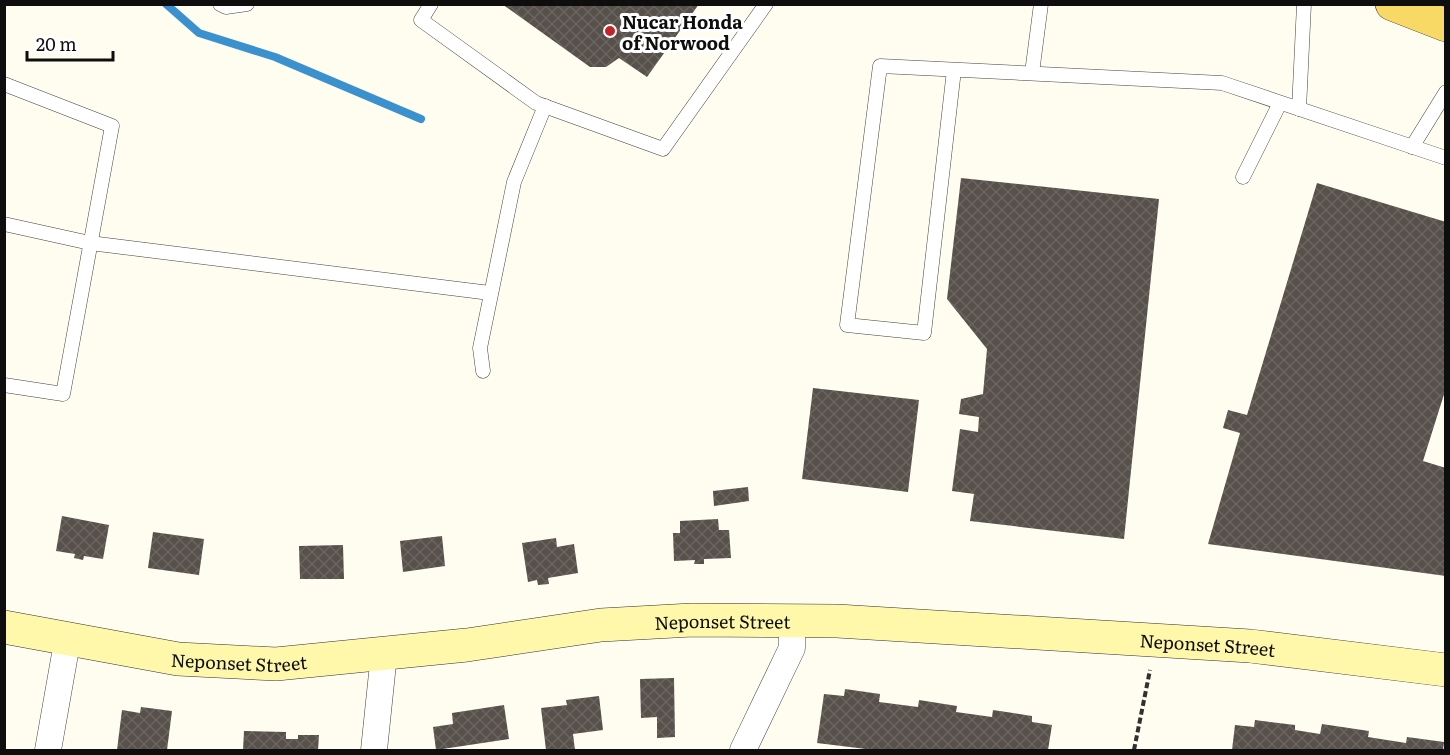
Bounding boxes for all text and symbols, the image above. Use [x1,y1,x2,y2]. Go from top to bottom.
place label: Nucar Honda of Norwood [622,8,743,56]
scale bar [27,24,112,62]
marker: Nucar Honda of Norwood [603,24,617,38]
text: 20 m [36,30,77,57]
street label: Neponset Street [654,606,791,636]
street label: Neponset Street [1139,626,1278,663]
street label: Neponset Street [170,645,309,678]

